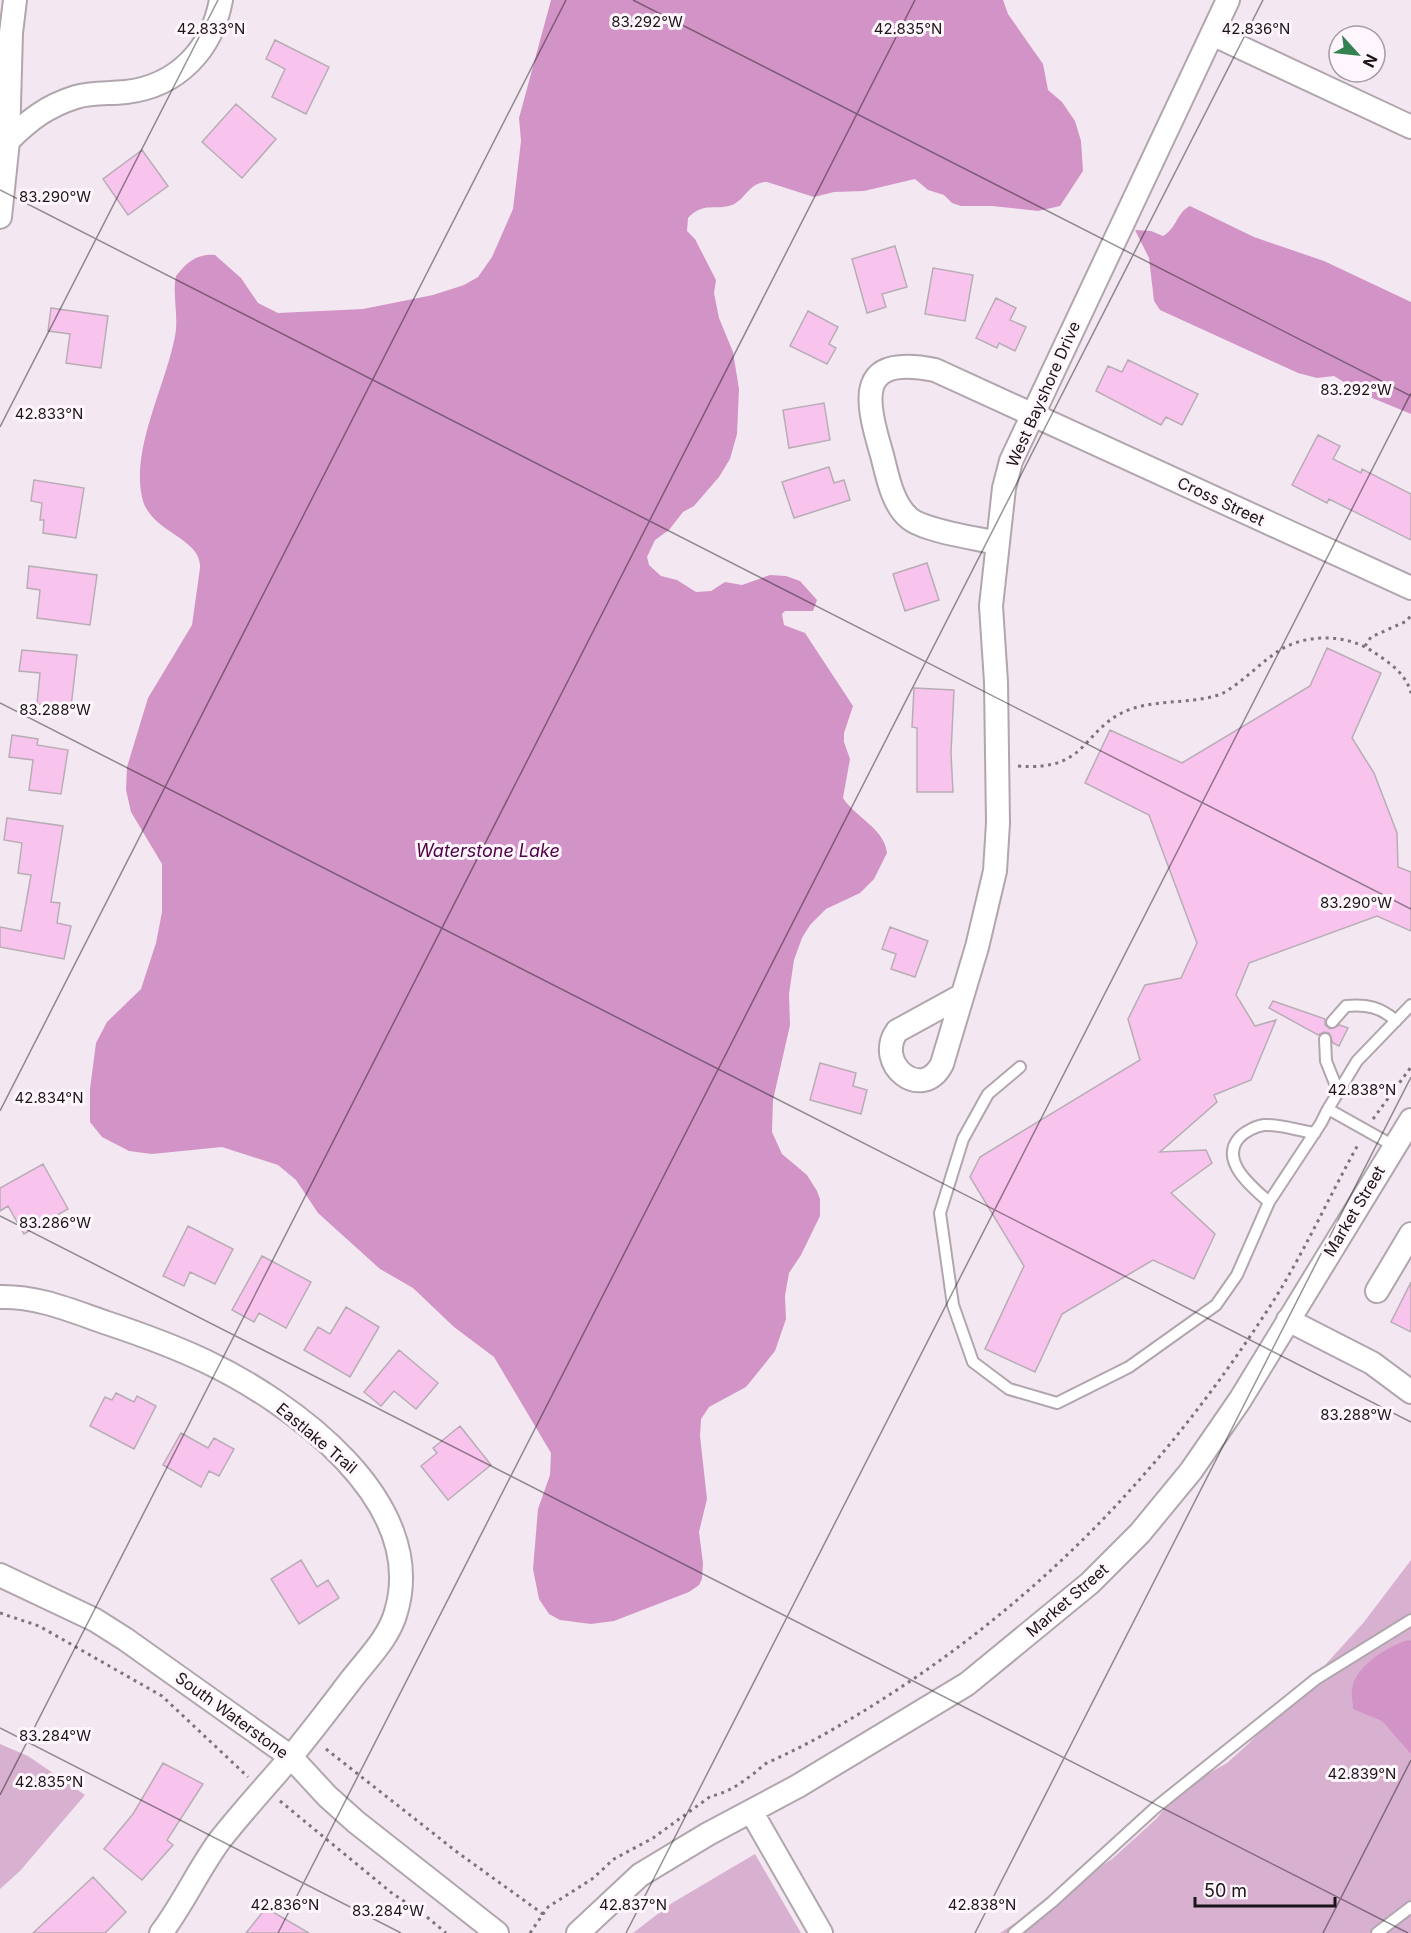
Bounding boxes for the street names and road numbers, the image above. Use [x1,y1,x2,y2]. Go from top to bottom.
street label: West Bayshore Drive [1002,318,1084,470]
street label: Cross Street [1174,472,1268,530]
street label: Market Street [1319,1162,1389,1260]
street label: Eastlake Trail [272,1398,362,1478]
street label: Market Street [1022,1559,1112,1641]
street label: South Waterstone [172,1667,292,1763]

